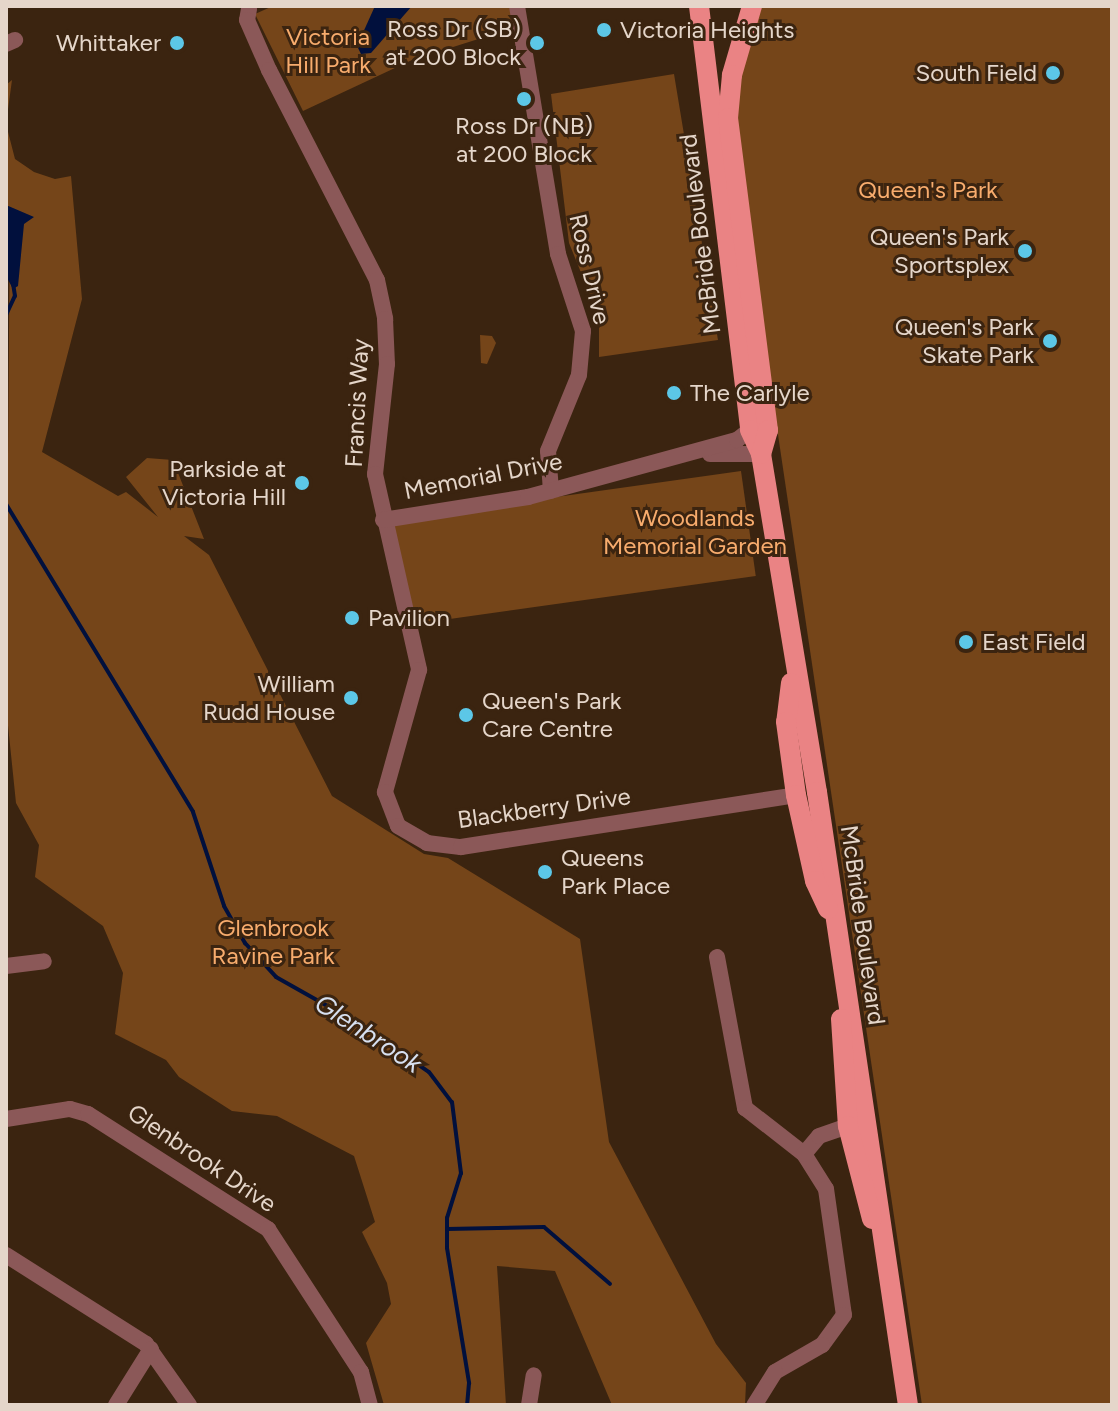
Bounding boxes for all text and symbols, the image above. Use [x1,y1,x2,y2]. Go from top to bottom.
place label: Ross Dr (SB) at 200 Block [385,15,521,71]
place label: Victoria Heights [620,16,794,44]
marker: Victoria Heights [595,21,613,39]
park label: Victoria Hill Park [285,23,371,79]
place label: Whittaker [56,29,161,57]
marker: Whittaker [168,34,186,52]
marker: Ross Dr (SB) at 200 Block [528,34,546,52]
place label: South Field [916,59,1037,87]
marker: South Field [1044,64,1062,82]
marker: Ross Dr (NB) at 200 Block [515,90,533,108]
place label: Ross Dr (NB) at 200 Block [455,112,593,168]
street label: McBride Boulevard [673,132,727,336]
park label: Queen's Park [858,176,998,204]
street label: Ross Drive [563,211,617,327]
place label: Queen's Park Sportsplex [870,223,1009,279]
marker: Queen's Park Sportsplex [1016,242,1034,260]
place label: Queen's Park Skate Park [895,313,1034,369]
marker: Queen's Park Skate Park [1041,332,1059,350]
street label: Francis Way [339,338,375,468]
place label: The Carlyle [690,379,810,407]
marker: The Carlyle [665,384,683,402]
street label: Memorial Drive [402,447,564,505]
place label: Parkside at Victoria Hill [162,455,286,511]
marker: Parkside at Victoria Hill [293,474,311,492]
park label: Woodlands Memorial Garden [603,504,787,560]
place label: Pavilion [368,604,450,632]
marker: Pavilion [343,609,361,627]
place label: East Field [982,628,1086,656]
marker: East Field [957,633,975,651]
place label: William Rudd House [203,670,335,726]
place label: Queen's Park Care Centre [482,687,621,743]
marker: William Rudd House [342,689,360,707]
marker: Queen's Park Care Centre [457,706,475,724]
street label: Blackberry Drive [456,782,632,834]
street label: McBride Boulevard [835,823,891,1027]
place label: Queens Park Place [561,844,670,900]
marker: Queens Park Place [536,863,554,881]
park label: Glenbrook Ravine Park [211,914,335,970]
water label: Glenbrook [309,988,427,1080]
street label: Glenbrook Drive [122,1098,282,1218]

